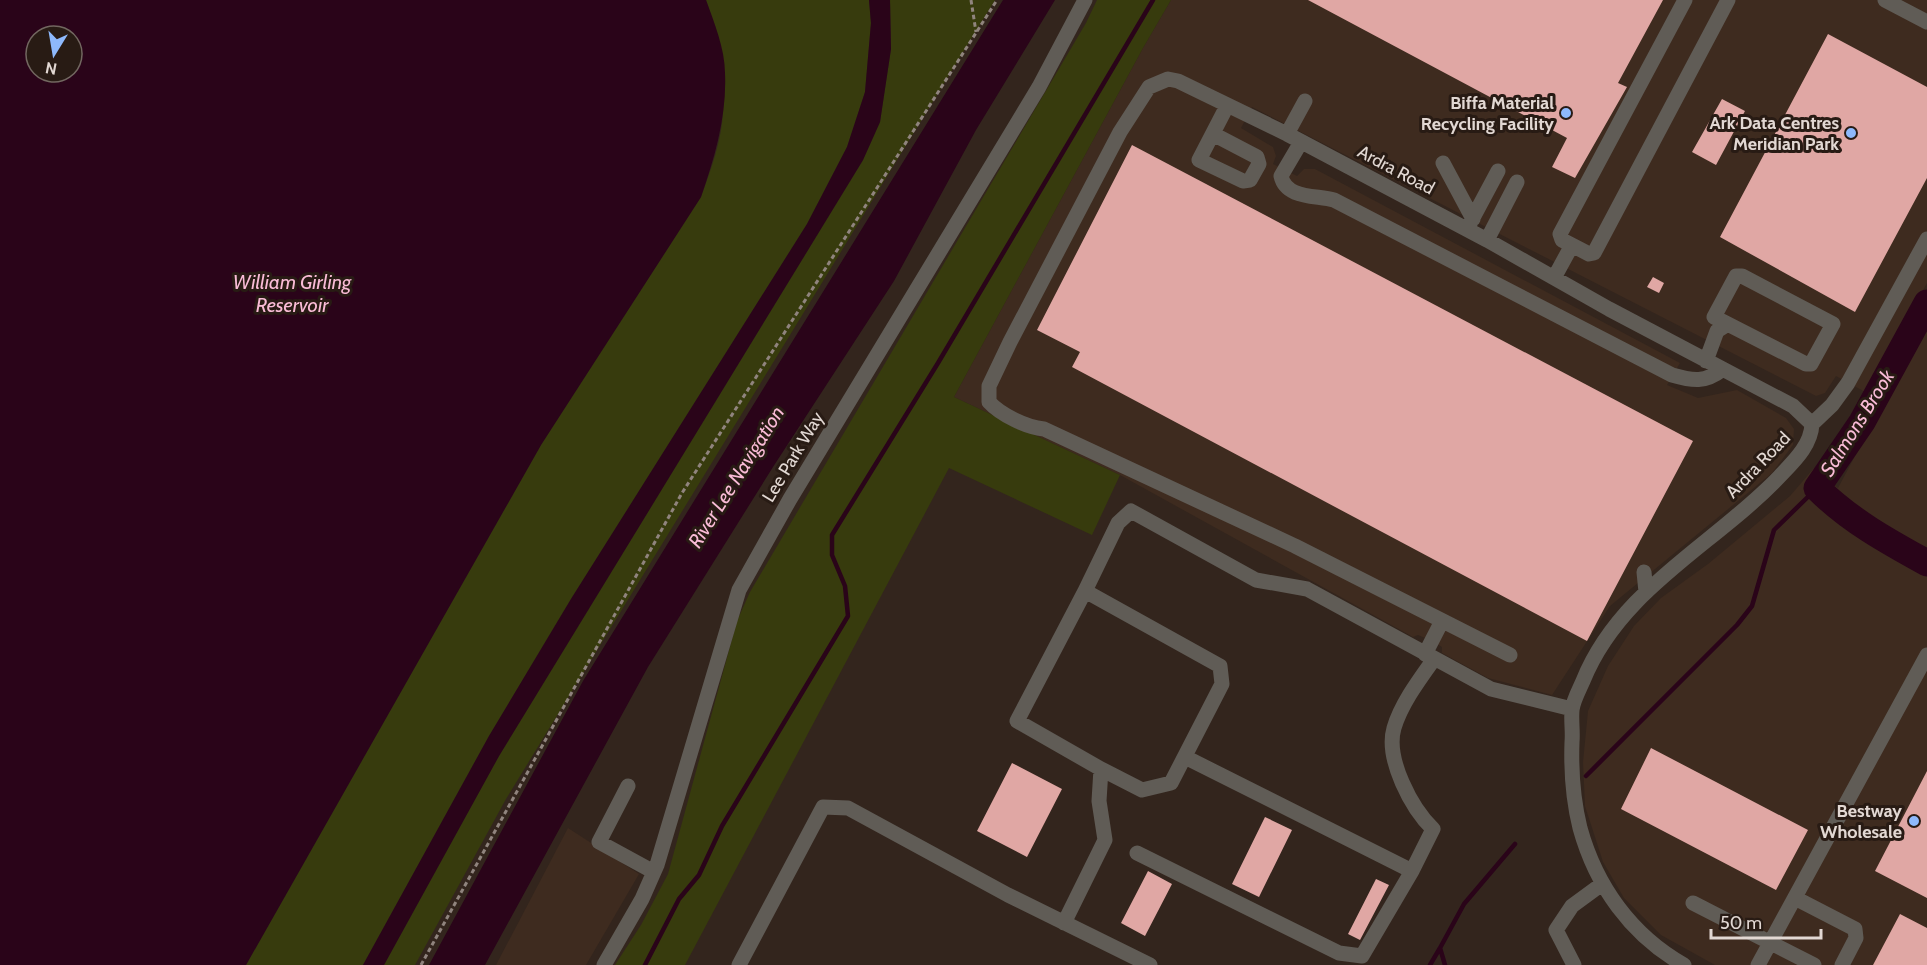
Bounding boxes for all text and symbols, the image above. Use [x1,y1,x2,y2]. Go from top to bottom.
north arrow [24,24,84,84]
text: N [44,58,59,79]
place label: Biffa Material Recycling Facility [1421,92,1554,135]
marker: Biffa Material Recycling Facility [1559,106,1573,120]
place label: Ark Data Centres Meridian Park [1709,112,1839,155]
marker: Ark Data Centres Meridian Park [1844,126,1858,140]
street label: Ardra Road [1354,141,1438,199]
water label: William Girling Reservoir [233,270,352,317]
water label: Salmons Brook [1815,364,1900,481]
water label: River Lee Navigation [683,402,789,552]
street label: Lee Park Way [757,408,829,506]
street label: Ardra Road [1721,427,1795,503]
place label: Bestway Wholesale [1820,800,1902,843]
marker: Bestway Wholesale [1907,814,1921,828]
scale bar [1711,902,1820,940]
text: 50 m [1720,912,1762,934]

